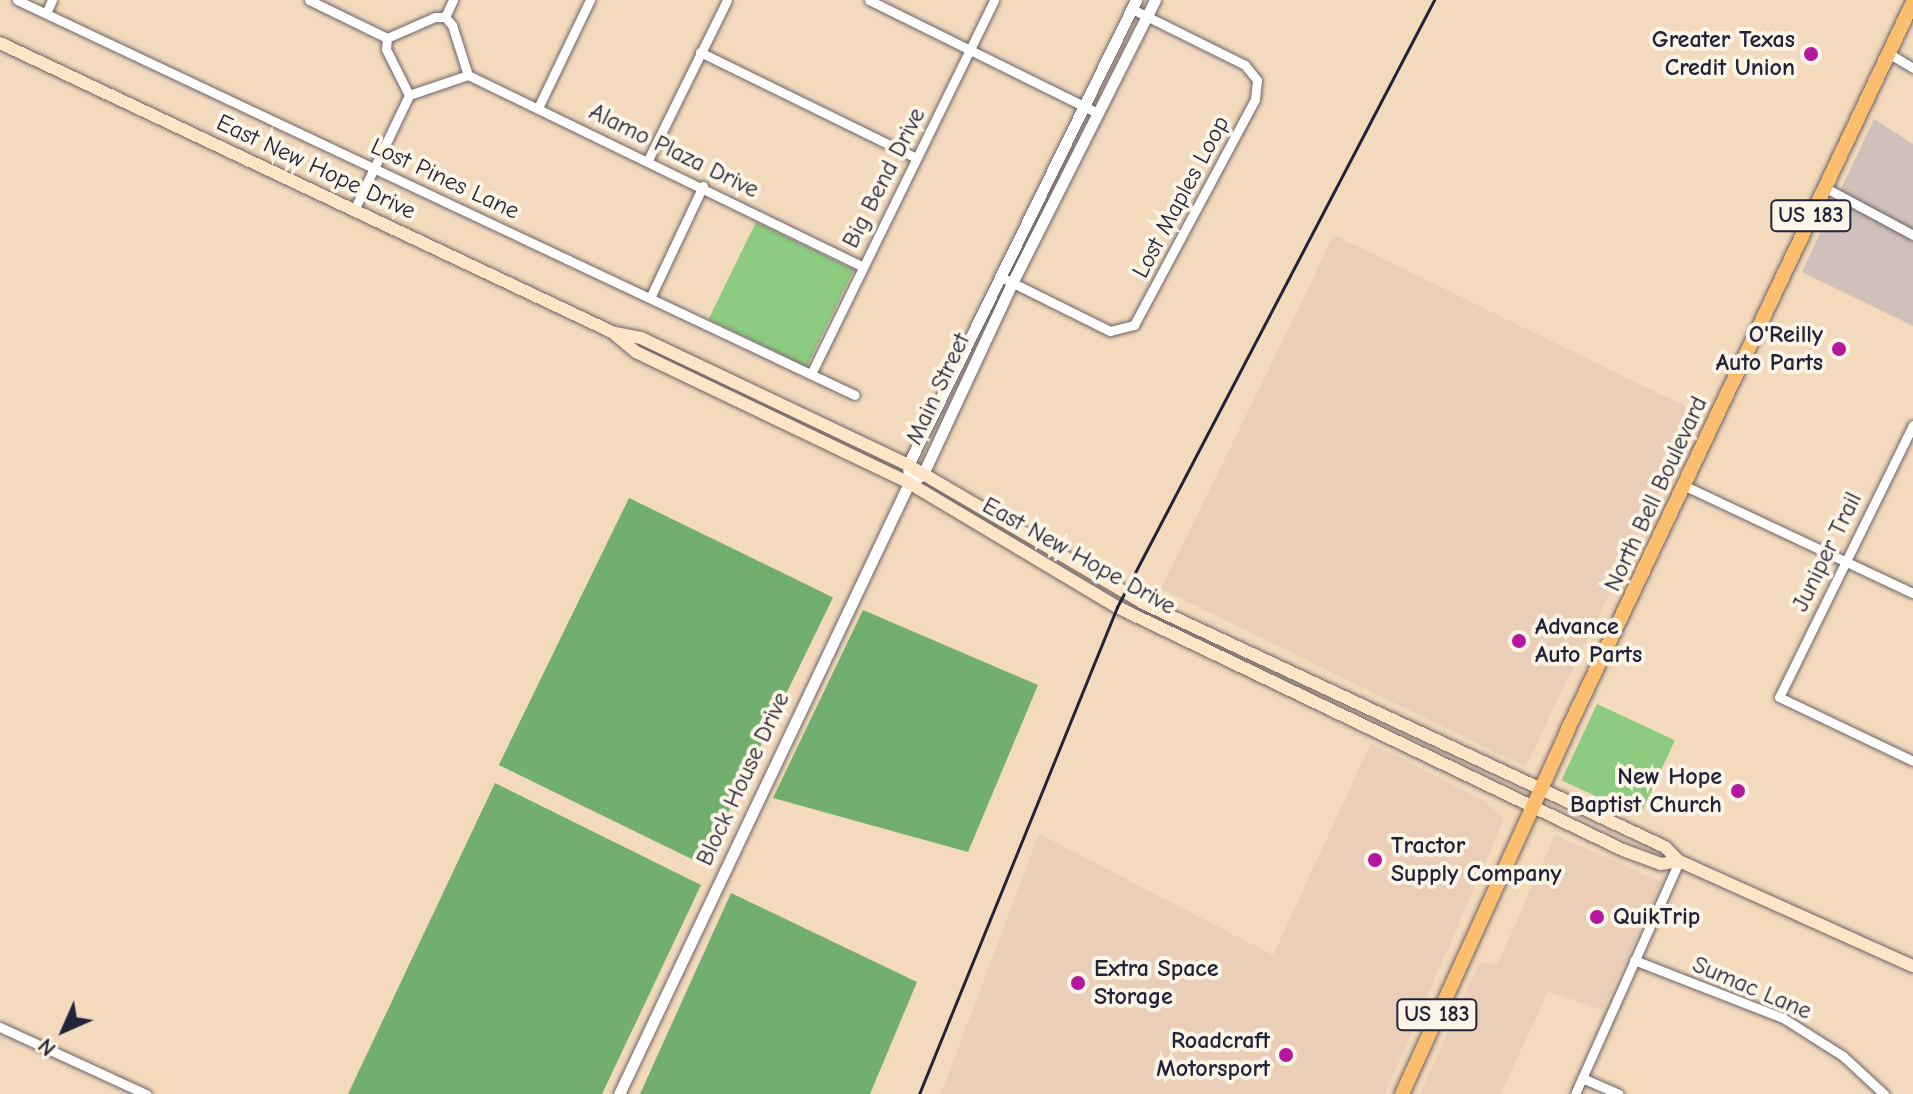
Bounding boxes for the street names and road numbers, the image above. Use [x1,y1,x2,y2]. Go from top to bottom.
street label: Alamo Plaza Drive [584,97,764,205]
street label: Big Bend Drive [836,103,932,253]
street label: East New Hope Drive [212,108,420,226]
street label: Lost Maples Loop [1126,111,1236,283]
street label: Lost Pines Lane [366,132,524,226]
road number: US 183 [1769,198,1853,234]
street label: Main Street [900,329,976,449]
street label: North Bell Boulevard [1598,392,1714,596]
street label: Juniper Trail [1786,488,1868,616]
street label: East New Hope Drive [977,491,1181,621]
street label: Block House Drive [690,688,796,870]
street label: Sumac Lane [1688,950,1816,1026]
road number: US 183 [1395,997,1479,1033]

